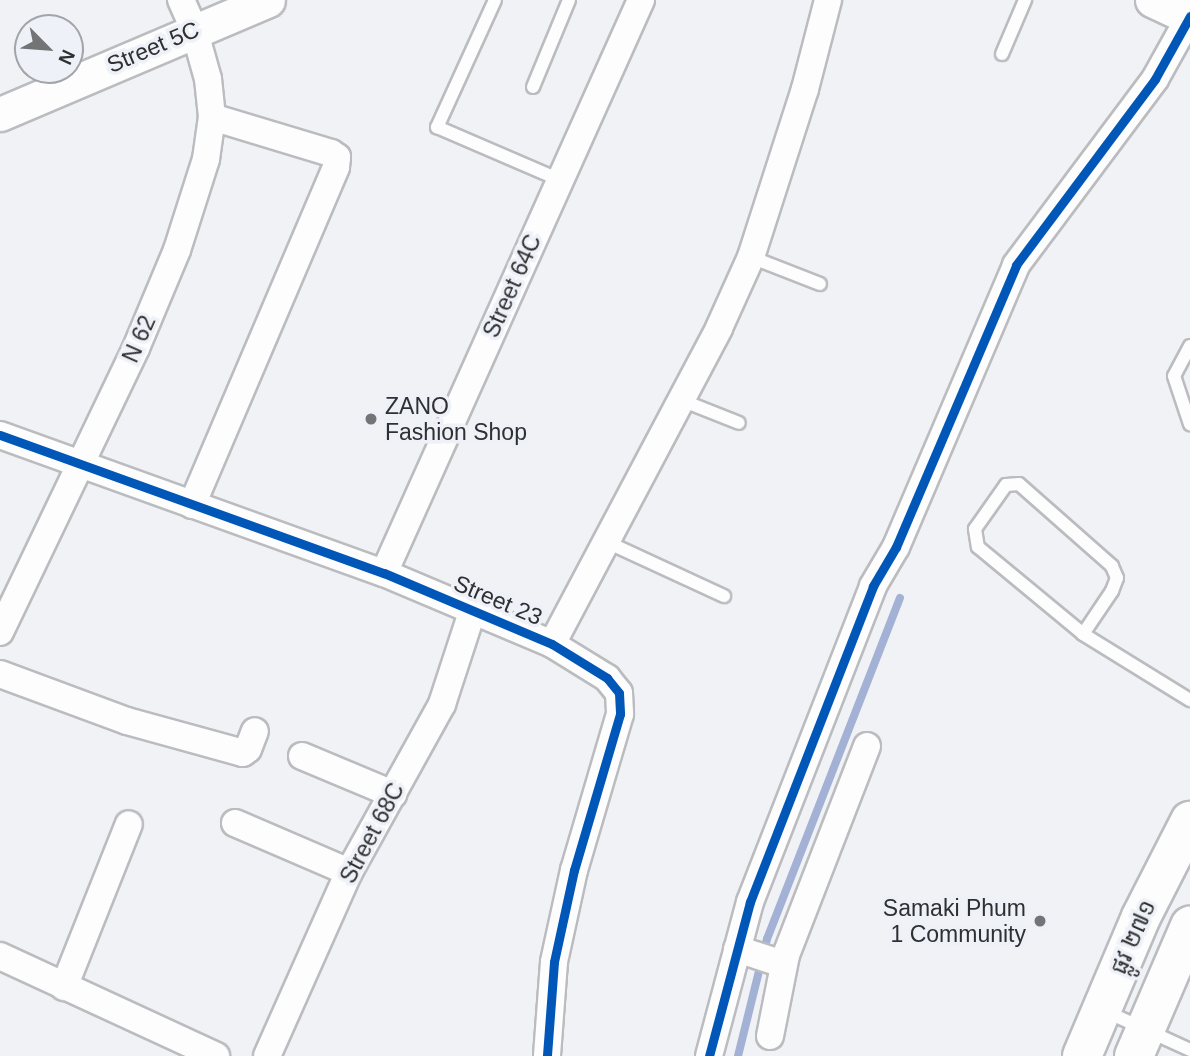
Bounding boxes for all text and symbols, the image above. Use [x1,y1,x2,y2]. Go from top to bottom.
north arrow [14,14,84,84]
street label: Street 5C [103,15,203,79]
text: N [54,47,79,68]
street label: Street 64C [477,230,547,342]
street label: N 62 [117,311,161,367]
place label: ZANO Fashion Shop [385,392,527,446]
marker: ZANO Fashion Shop [363,411,379,427]
street label: Street 23 [450,569,546,631]
street label: Street 68C [334,778,410,888]
place label: Samaki Phum 1 Community [883,894,1026,948]
street label: ផ្លូវ ២៧១ [1104,896,1162,978]
marker: Samaki Phum 1 Community [1032,913,1048,929]

